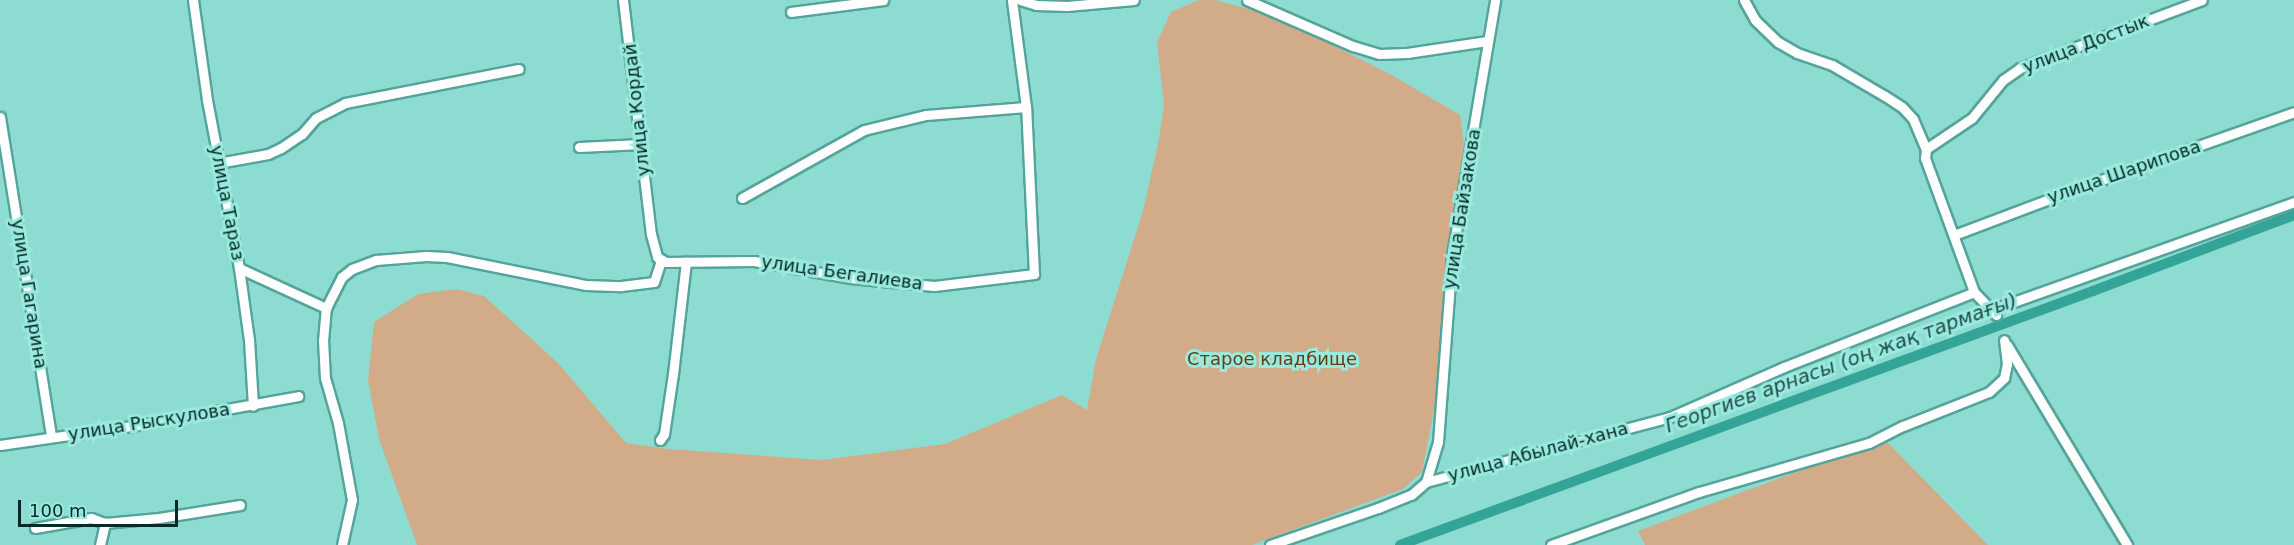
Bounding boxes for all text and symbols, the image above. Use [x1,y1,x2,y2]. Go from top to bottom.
street label: улица Достык [2020,10,2152,78]
street label: улица Кордай [619,43,655,177]
street label: улица Байзакова [1439,127,1485,291]
street label: улица Шарипова [2045,136,2203,208]
street label: улица Тараз [205,144,249,262]
street label: улица Гагарина [7,218,51,370]
street label: улица Бегалиева [760,251,924,295]
water label: Георгиев арнасы (оң жақ тармағы) [1662,288,2020,438]
park label: Старое кладбище [1187,348,1357,370]
street label: улица Рыскулова [67,399,231,445]
street label: улица Абылай-хана [1446,418,1630,486]
scale bar [21,488,182,526]
text: 100 m [29,500,87,521]

